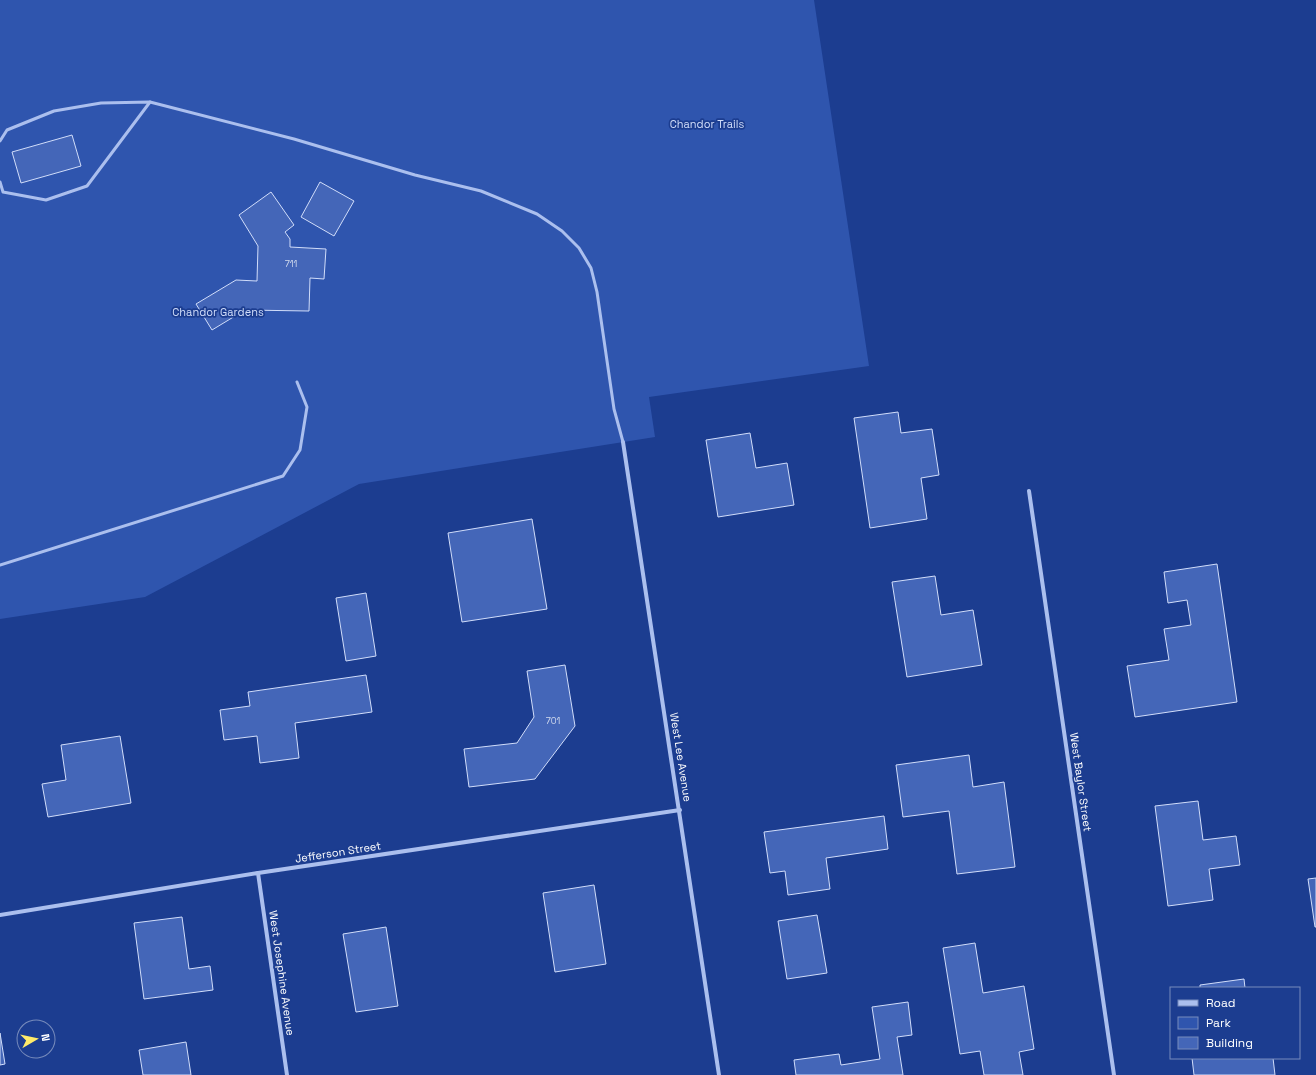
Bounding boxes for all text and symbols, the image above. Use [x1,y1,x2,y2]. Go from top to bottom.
park label: Chandor Trails [670,117,744,131]
house number: 711 [285,258,297,270]
park label: Chandor Gardens [172,305,264,319]
street label: West Lee Avenue [667,711,695,803]
house number: 701 [546,715,561,727]
street label: West Baylor Street [1067,732,1095,832]
street label: Jefferson Street [294,838,382,866]
street label: West Josephine Avenue [266,910,298,1036]
legend [1170,987,1300,1059]
text: Road [1206,995,1235,1011]
text: Park [1206,1015,1231,1031]
north arrow [16,1019,56,1059]
text: N [38,1033,53,1042]
text: Building [1206,1035,1253,1051]

